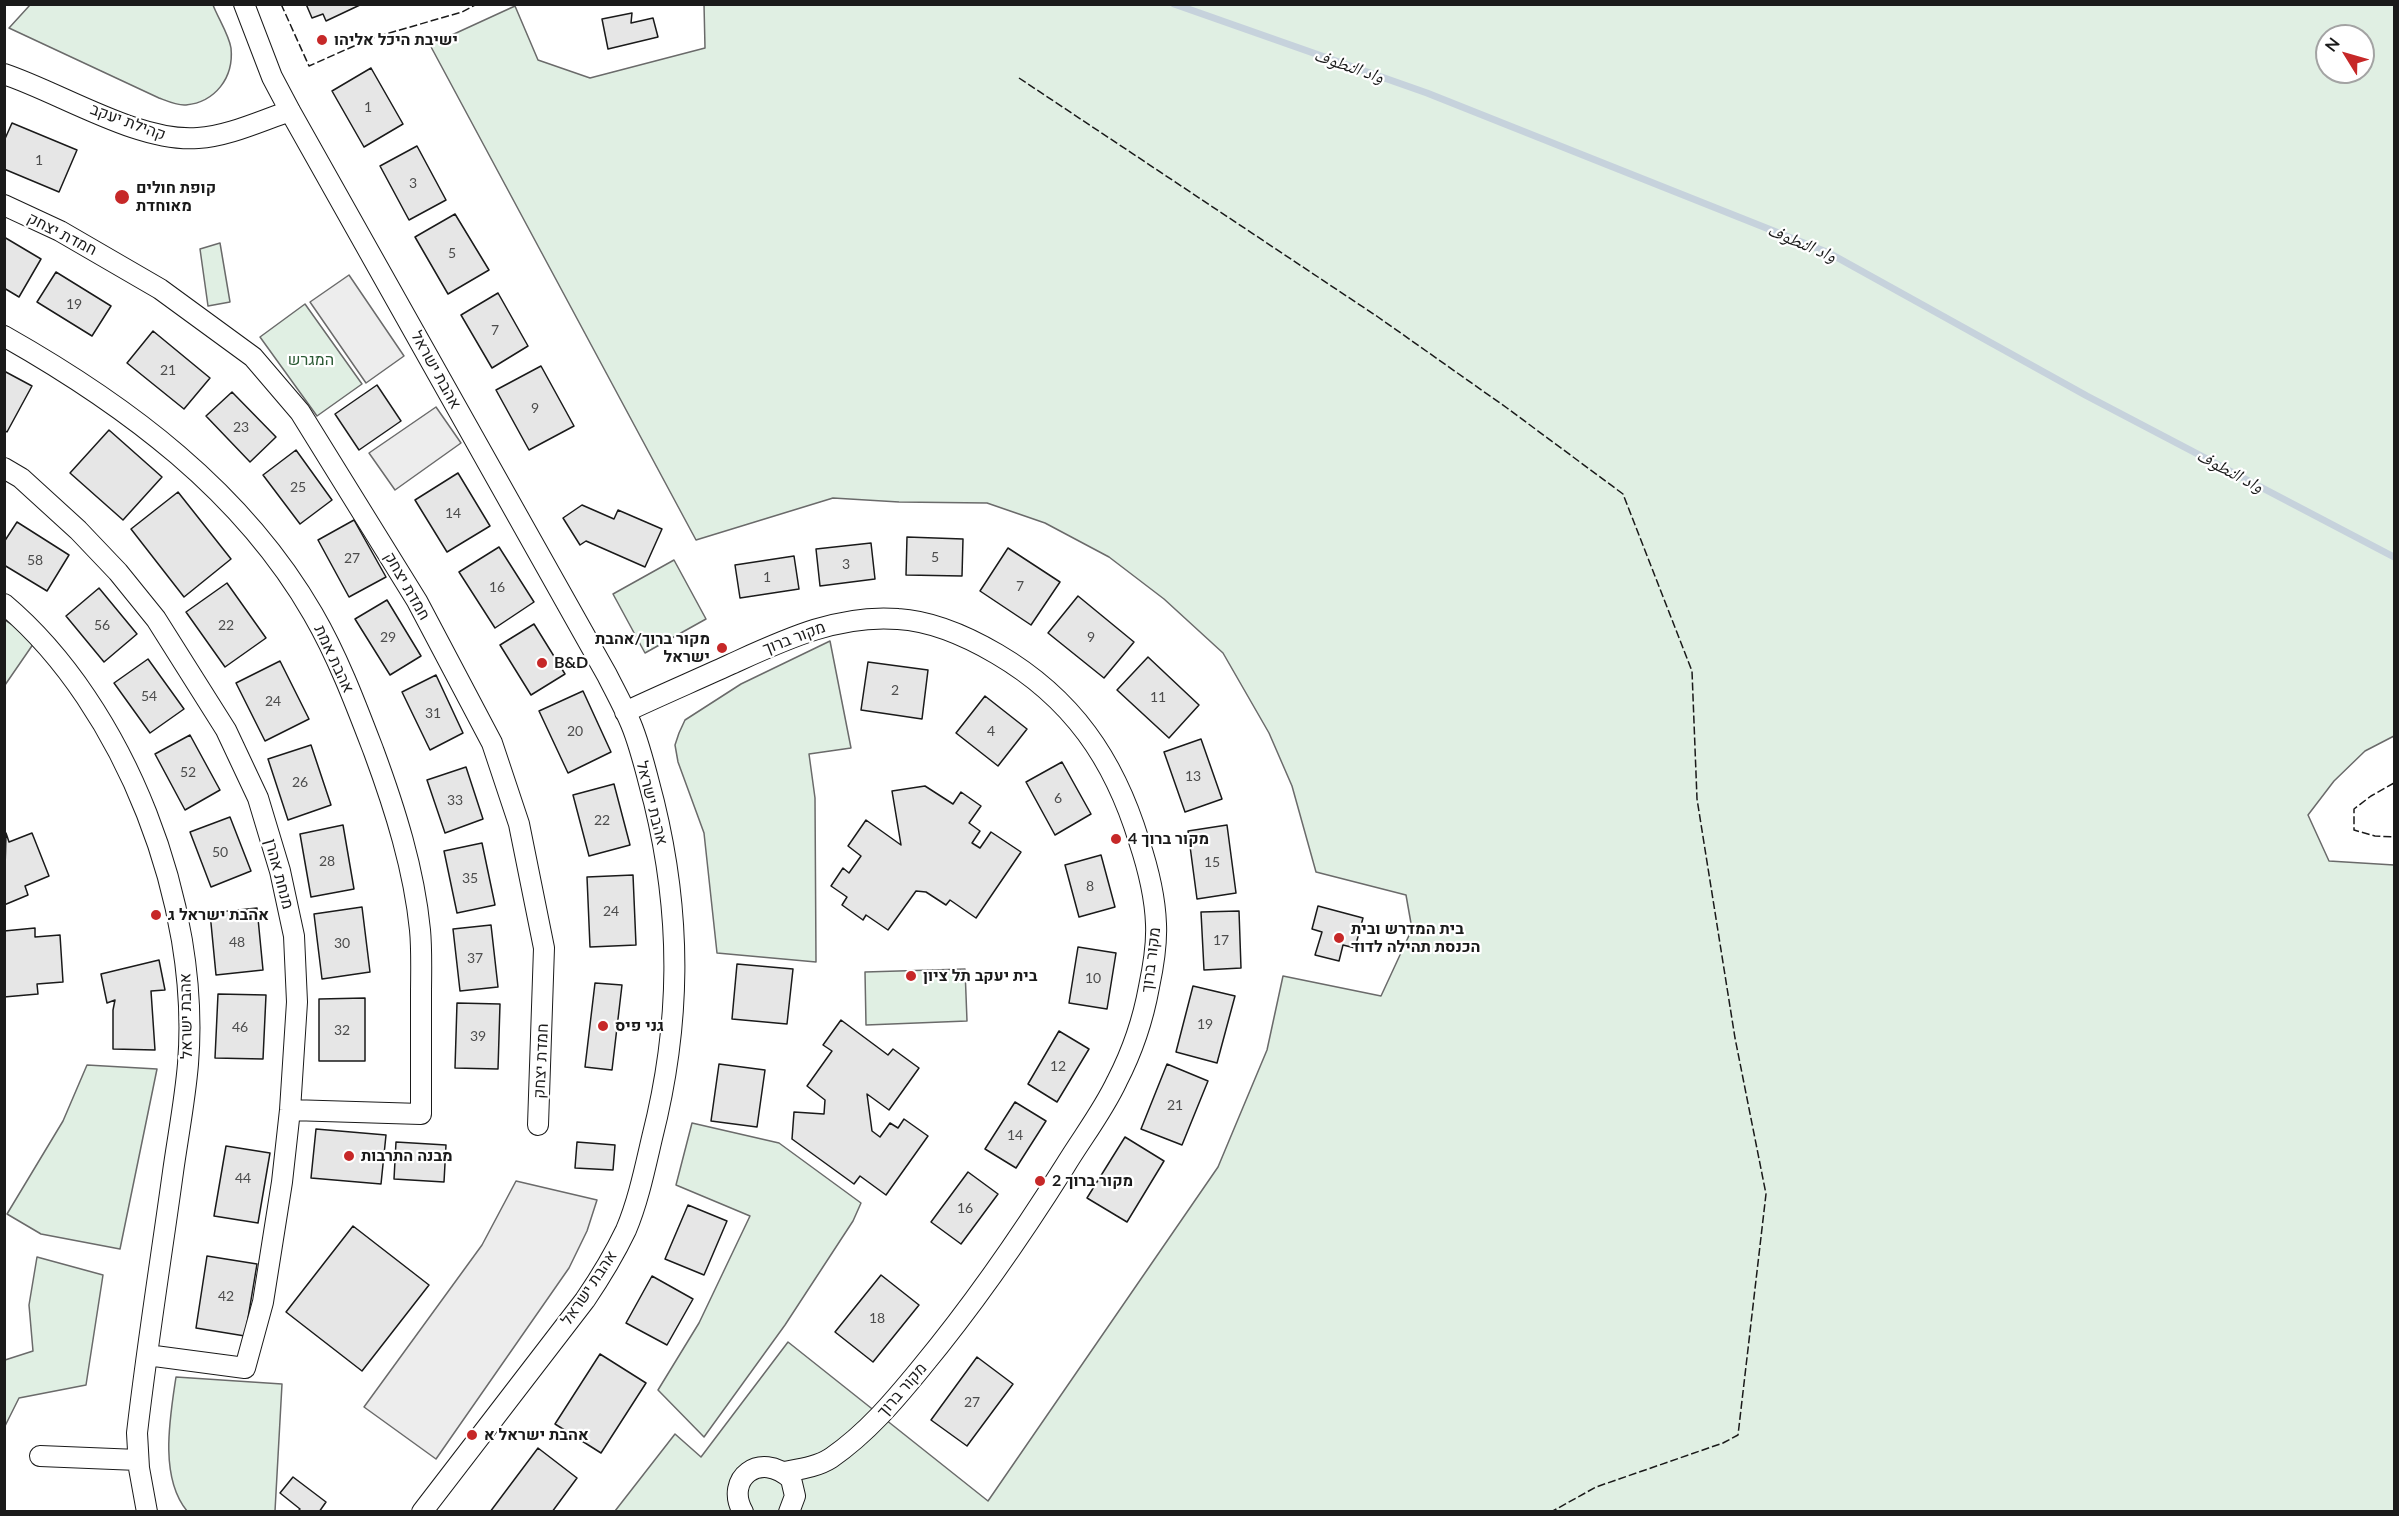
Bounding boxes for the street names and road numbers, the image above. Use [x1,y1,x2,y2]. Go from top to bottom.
street label: קהילת יעקב [88,99,168,145]
street label: חמדת יצחק [24,208,100,260]
street label: אהבת ישראל [407,328,465,412]
street label: חמדת יצחק [380,549,434,623]
street label: מקור ברוך [760,617,828,659]
street label: אהבת אמת [310,622,358,696]
street label: אהבת ישראל [632,759,672,847]
street label: מנחת אהרן [260,837,298,911]
street label: מקור ברוך [1137,926,1165,994]
street label: אהבת ישראל [176,973,196,1059]
street label: חמדת יצחק [529,1023,553,1099]
street label: אהבת ישראל [557,1247,621,1329]
street label: מקור ברוך [873,1359,931,1421]

